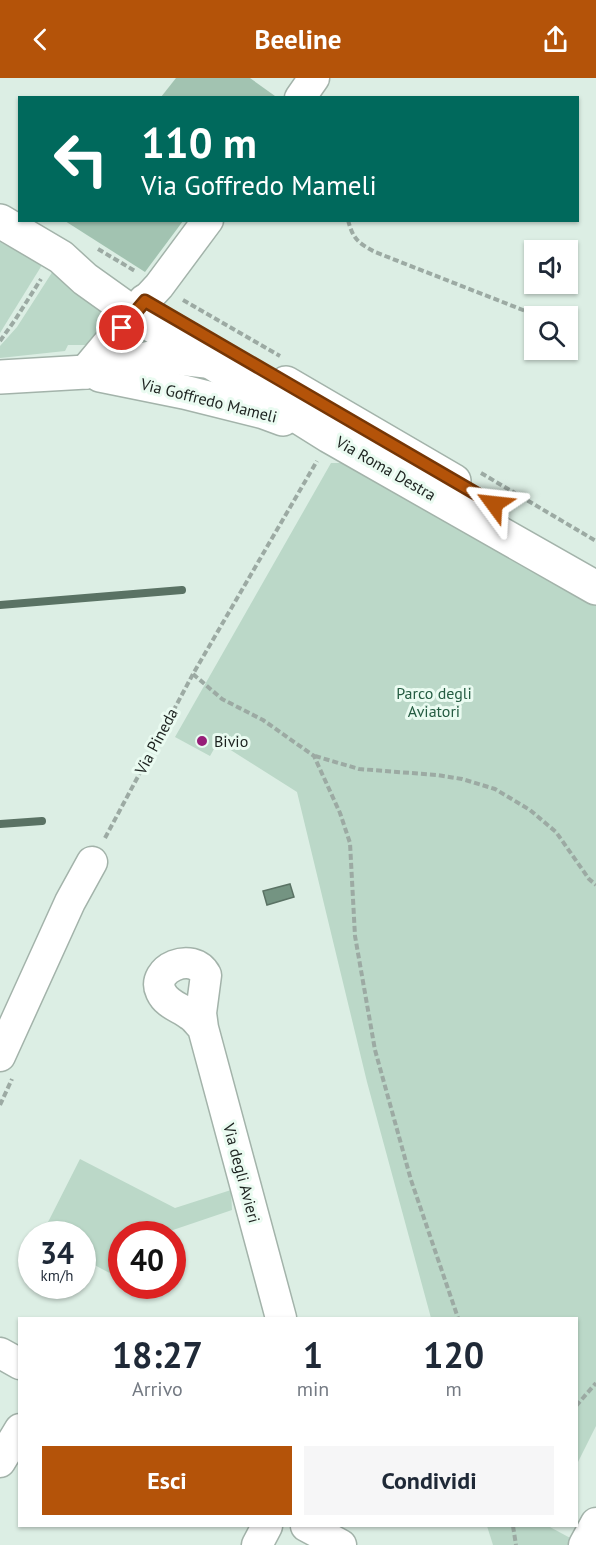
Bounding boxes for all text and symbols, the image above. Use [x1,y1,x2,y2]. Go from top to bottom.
text: Beeline [255,22,341,56]
icon: back [24,23,57,56]
icon: share [539,23,572,56]
text: 110 m [141,115,257,170]
icon: left [42,120,120,198]
text: Via Goffredo Mameli [141,168,377,202]
map controls [524,240,578,360]
button: sound [524,240,578,294]
pin [96,302,147,353]
button: search [524,306,578,360]
icon: arrive [105,311,138,344]
street label: Via Goffredo Mameli [138,373,279,427]
street label: Via Roma Destra [332,431,440,505]
position arrow [462,472,526,536]
park label: Parco degli Aviatori [396,683,472,721]
street label: Via Pineda [130,704,182,778]
place label: Bivio [214,731,248,751]
marker: Bivio [195,734,209,748]
street label: Via degli Avieri [219,1120,265,1225]
speed limit sign: 40 [108,1221,186,1299]
text: 34 [40,1233,74,1272]
text: km/h [41,1266,73,1285]
text: 18:27 [112,1331,203,1378]
text: 1 [303,1331,323,1378]
text: 120 [423,1331,484,1378]
text: Arrivo [132,1376,183,1402]
text: min [297,1376,329,1402]
text: m [446,1376,462,1402]
button: Esci [42,1446,292,1515]
button: Condividi [304,1446,554,1515]

